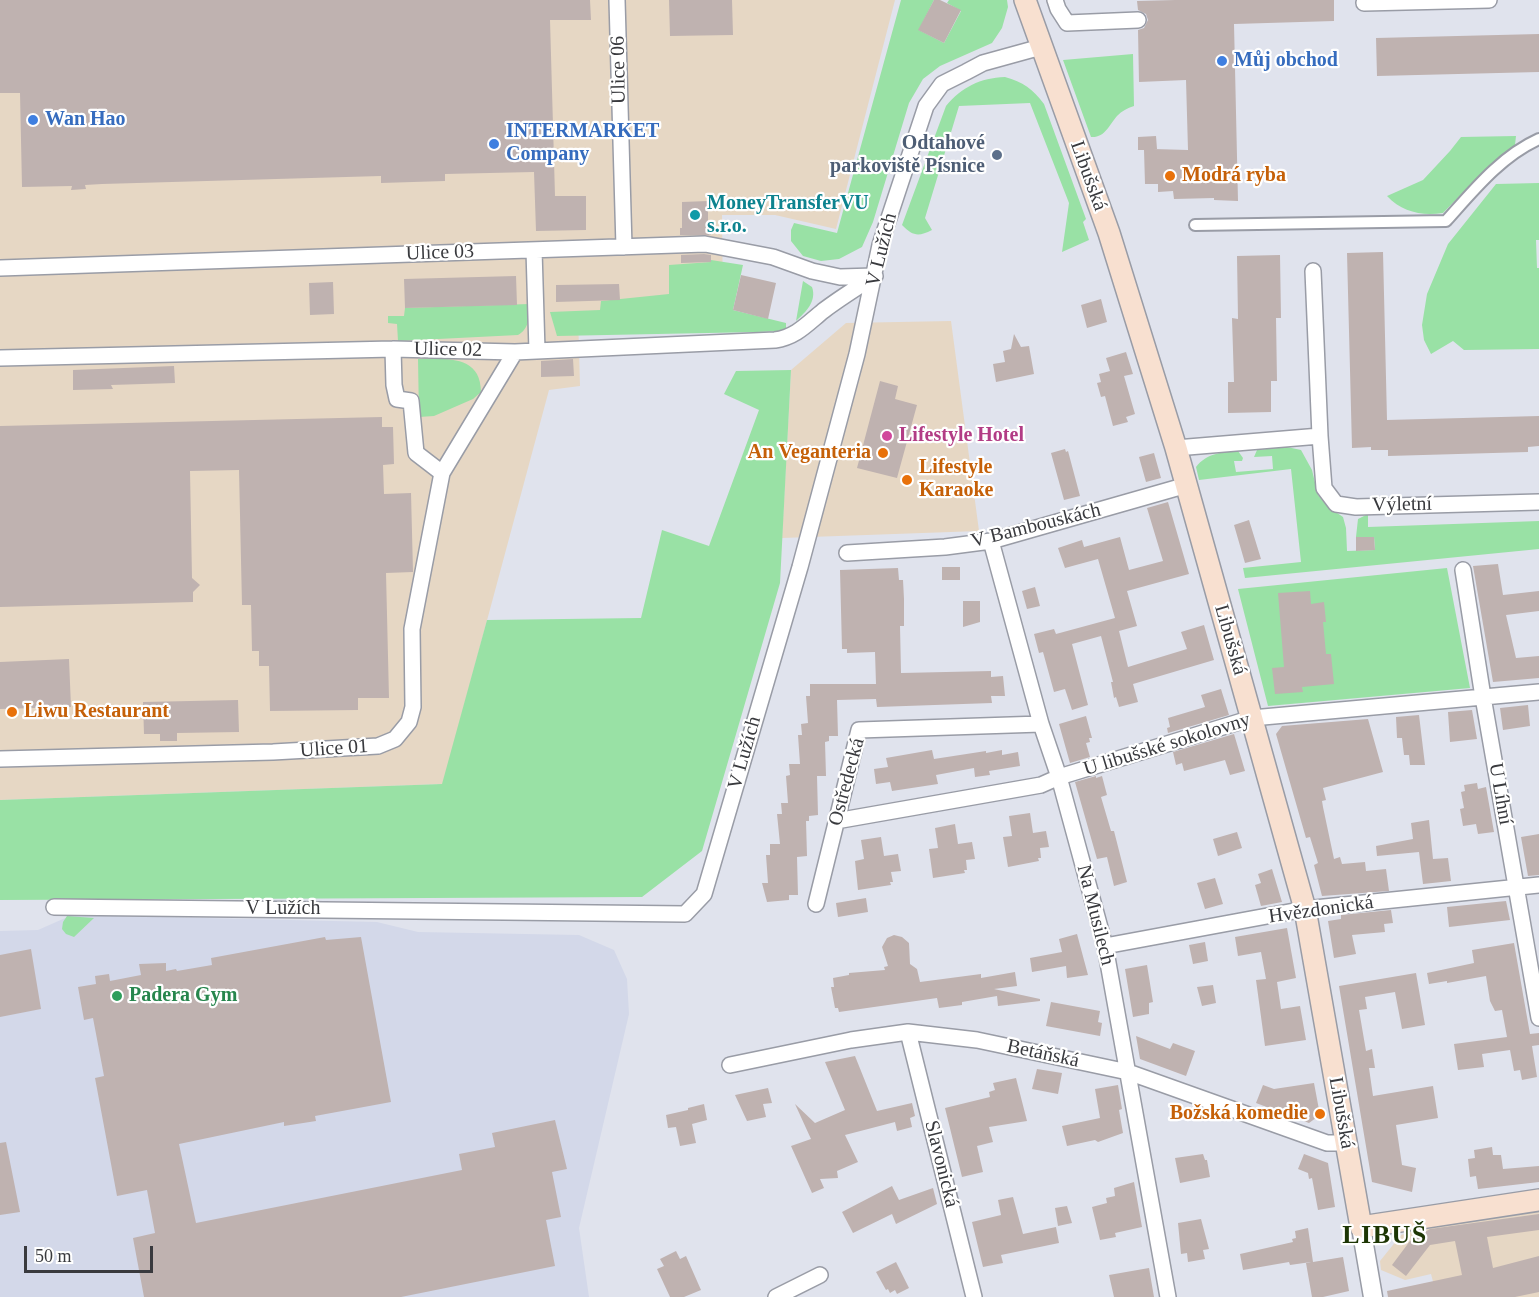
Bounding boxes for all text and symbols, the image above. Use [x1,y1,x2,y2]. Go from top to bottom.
street label: Ulice 06 [606,36,632,104]
place label: Můj obchod [1234,49,1338,73]
marker: Můj obchod [1215,54,1229,68]
place label: Wan Hao [45,108,126,132]
marker: Wan Hao [26,113,40,127]
place label: INTERMARKET Company [506,120,659,167]
place label: Odtahové parkoviště Písnice [830,132,985,179]
marker: INTERMARKET Company [487,137,501,151]
street label: Libušská [1064,138,1112,214]
marker: Odtahové parkoviště Písnice [990,148,1004,162]
place label: Modrá ryba [1182,164,1286,188]
marker: Modrá ryba [1163,169,1177,183]
place label: MoneyTransferVU s.r.o. [707,192,869,239]
marker: MoneyTransferVU s.r.o. [688,208,702,222]
street label: V Lužích [861,211,903,289]
street label: Ulice 03 [405,240,475,266]
street label: Ulice 02 [414,337,482,363]
place label: Lifestyle Hotel [899,424,1024,448]
marker: Lifestyle Hotel [880,429,894,443]
place label: An Veganteria [748,441,871,465]
marker: An Veganteria [876,446,890,460]
place label: Lifestyle Karaoke [919,456,993,503]
marker: Lifestyle Karaoke [900,473,914,487]
street label: Výletní [1372,492,1432,518]
street label: V Bambouskách [969,498,1103,554]
street label: Libušská [1209,602,1251,678]
place label: Liwu Restaurant [24,700,169,724]
marker: Liwu Restaurant [5,705,19,719]
street label: U libušské sokolovny [1081,708,1253,782]
street label: V Lužích [723,714,767,792]
street label: Ulice 01 [299,735,369,763]
street label: Ostředecká [824,735,870,829]
street label: U Líhní [1483,761,1517,827]
street label: Na Musilech [1071,862,1119,968]
street label: Hvězdonická [1267,891,1375,929]
street label: V Lužích [246,897,320,921]
place label: Padera Gym [129,984,237,1008]
marker: Padera Gym [110,989,124,1003]
street label: Betáňská [1005,1035,1081,1073]
street label: Libušská [1323,1075,1359,1151]
place label: Božská komedie [1170,1102,1308,1126]
marker: Božská komedie [1313,1107,1327,1121]
street label: Slavonická [919,1118,963,1210]
district label: LIBUŠ [1342,1220,1428,1252]
scale bar [27,1234,156,1272]
text: 50 m [35,1246,72,1266]

